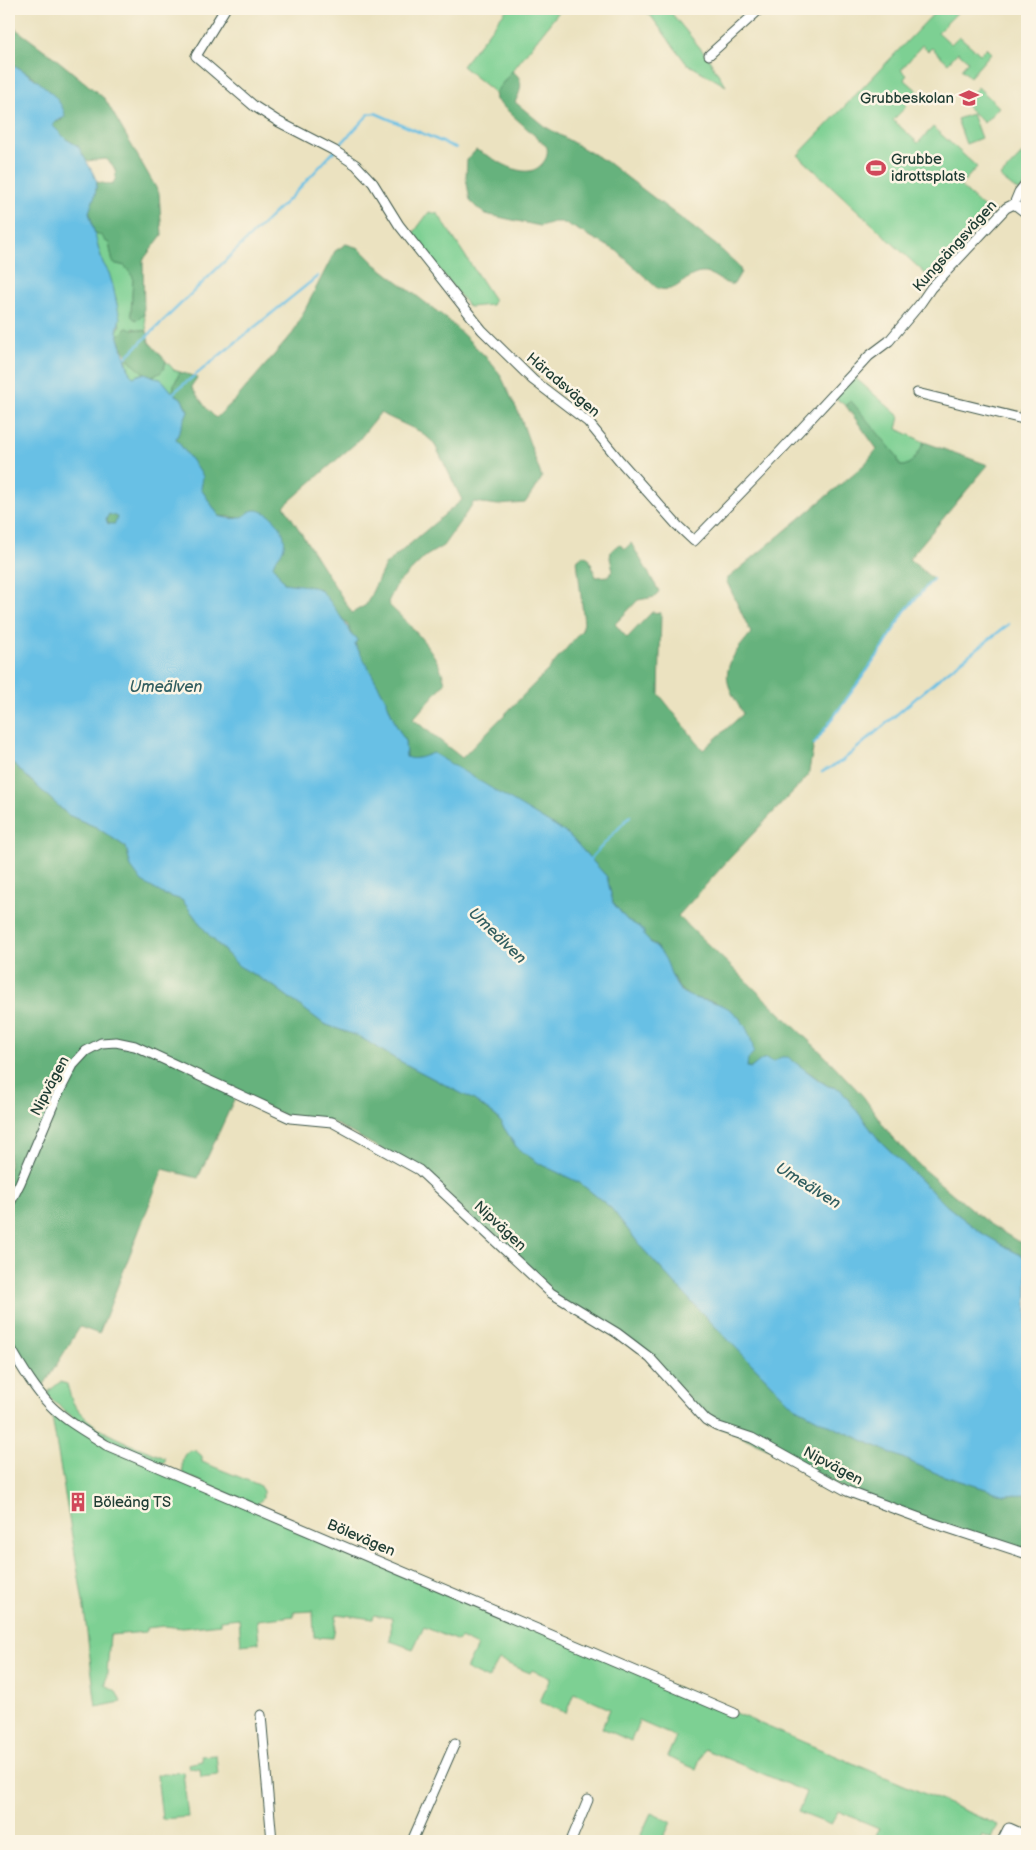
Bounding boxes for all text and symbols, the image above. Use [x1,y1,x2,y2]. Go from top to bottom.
school or university icon: Grubbeskolan [958,87,980,109]
place label: Grubbeskolan [860,89,954,108]
place label: Grubbe idrottsplats [891,150,966,186]
sports icon: Grubbe idrottsplats [865,157,887,179]
street label: Kungsängsvägen [909,196,1001,296]
street label: Häradsvägen [522,349,604,421]
water label: Umeälven [130,678,202,697]
water label: Umeälven [464,904,530,968]
street label: Nipvägen [26,1053,74,1119]
water label: Umeälven [772,1159,844,1213]
street label: Nipvägen [470,1197,530,1255]
street label: Nipvägen [800,1442,866,1490]
building icon: Böleäng TS [67,1491,89,1513]
place label: Böleäng TS [93,1493,171,1512]
street label: Bölevägen [324,1515,398,1561]

